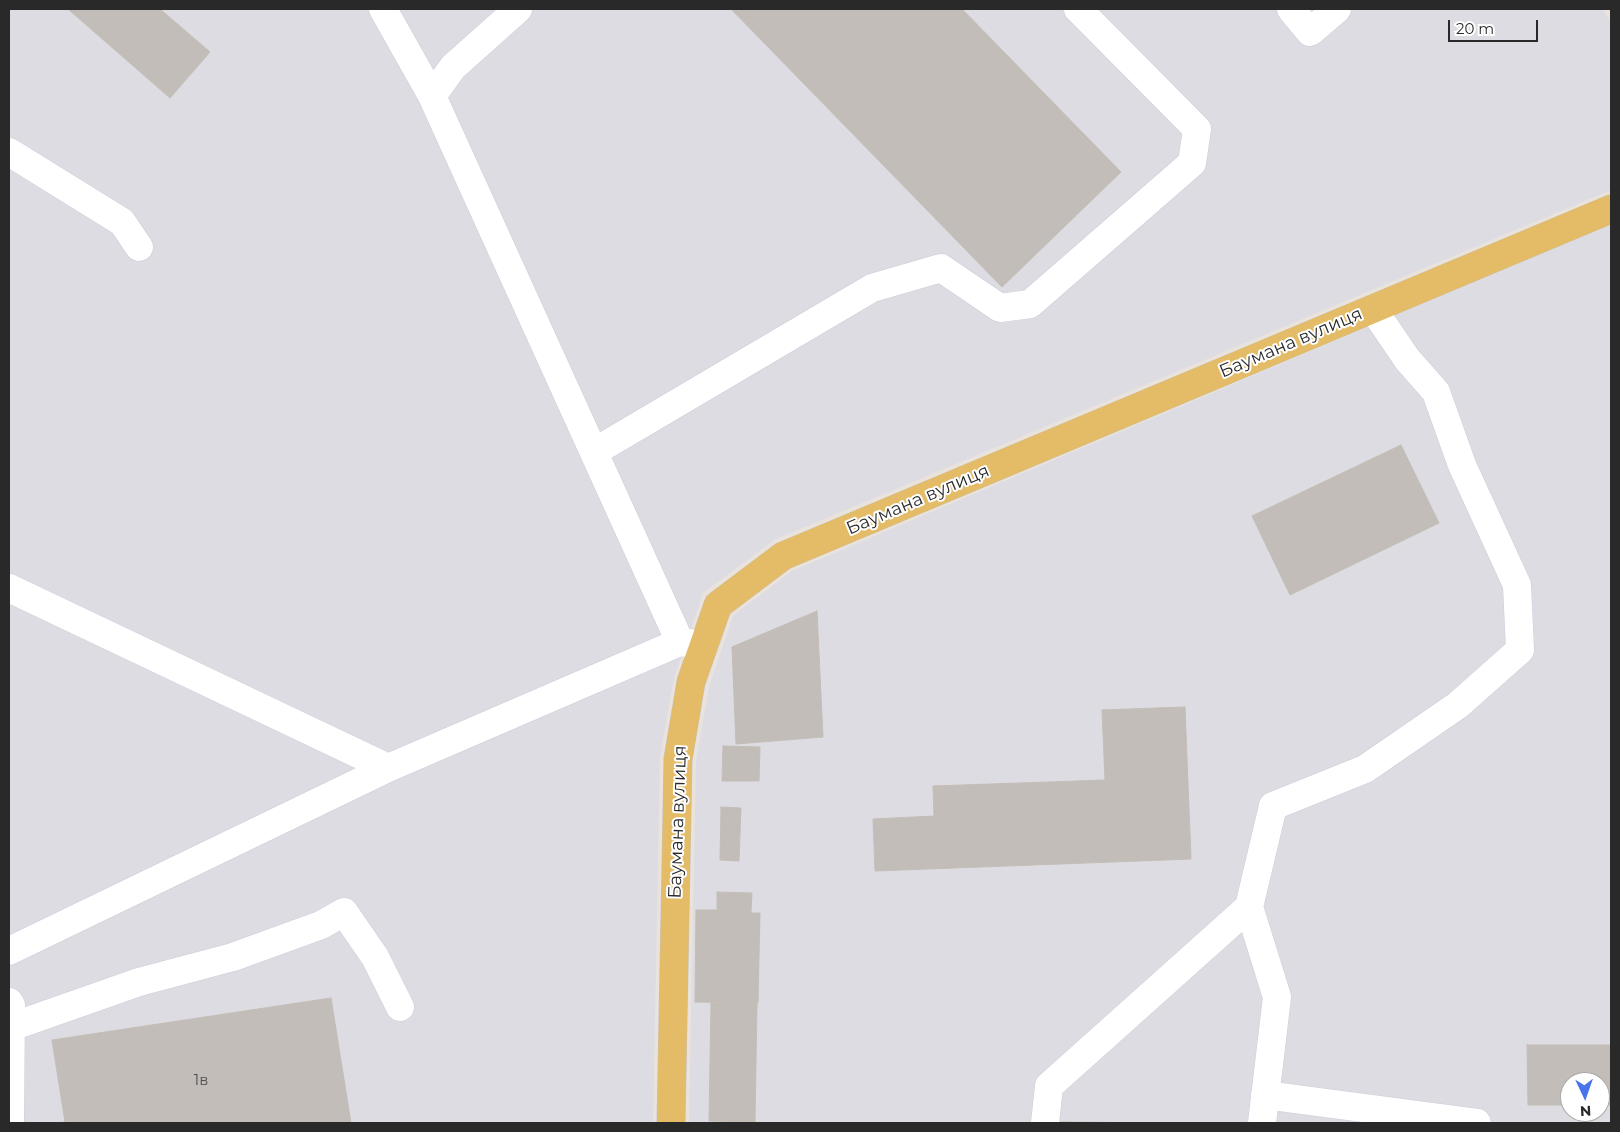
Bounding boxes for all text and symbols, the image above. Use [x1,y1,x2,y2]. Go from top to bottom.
scale bar [1450,10,1540,42]
text: 20 m [1456,19,1494,38]
street label: Баумана вулиця [1216,303,1366,383]
street label: Баумана вулиця [843,460,993,540]
street label: Баумана вулиця [665,745,691,899]
house number: 1в [194,1072,208,1090]
north arrow [1560,1072,1610,1122]
text: N [1580,1102,1592,1120]

